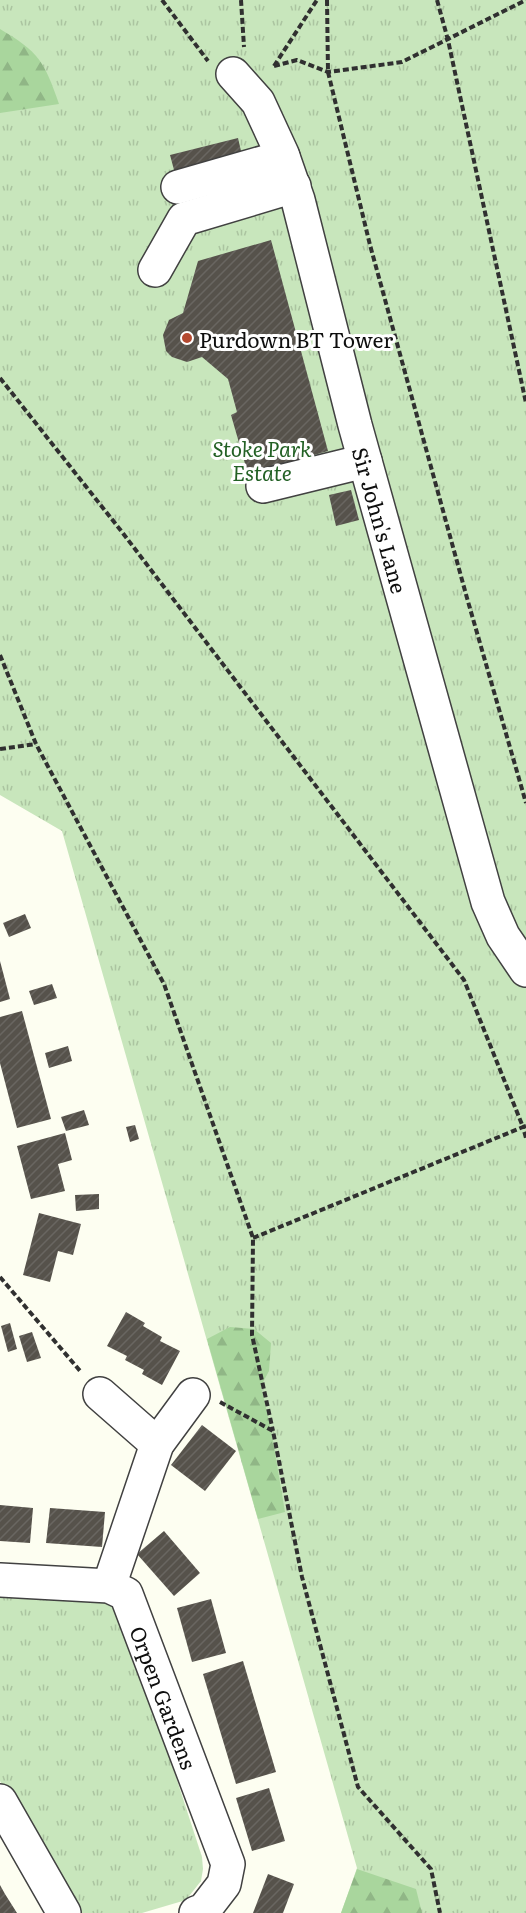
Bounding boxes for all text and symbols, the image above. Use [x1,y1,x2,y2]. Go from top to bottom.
place label: Purdown BT Tower [199,323,393,354]
marker: Purdown BT Tower [180,331,194,345]
park label: Stoke Park Estate [213,432,312,487]
street label: Sir John's Lane [346,443,417,597]
street label: Orpen Gardens [124,1621,206,1773]

